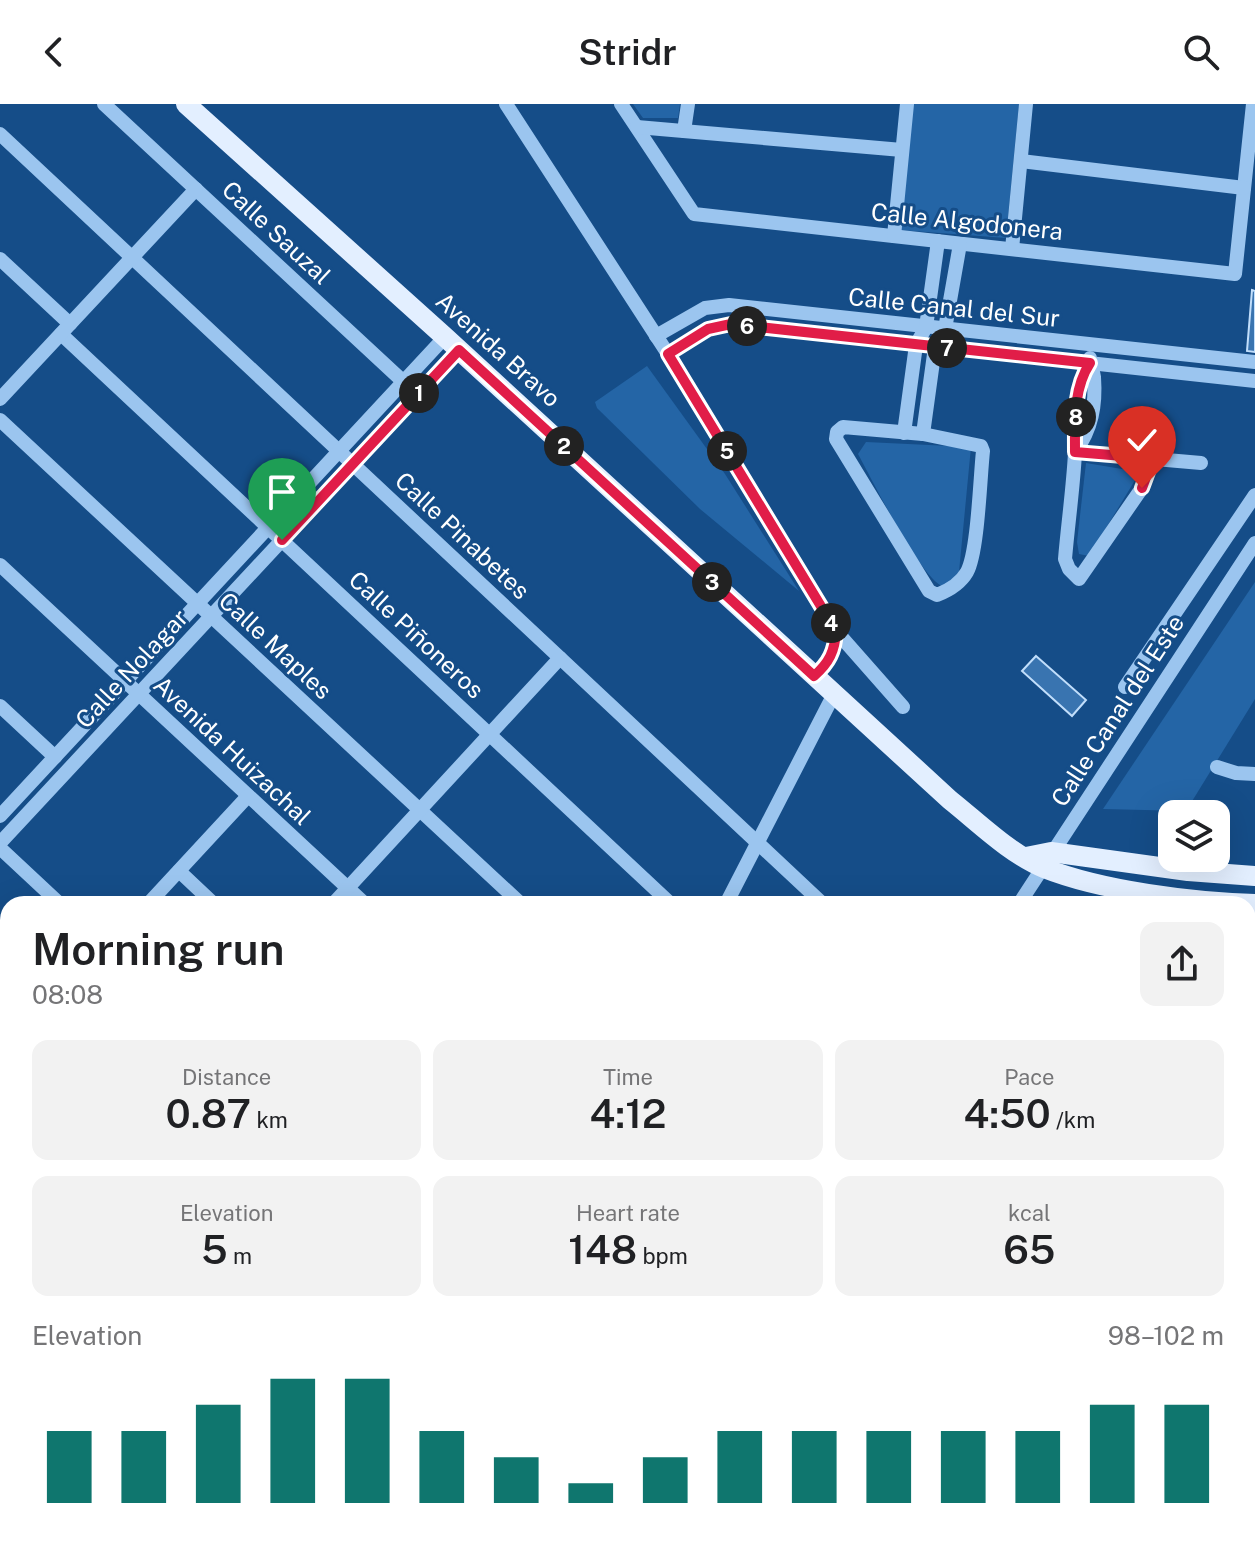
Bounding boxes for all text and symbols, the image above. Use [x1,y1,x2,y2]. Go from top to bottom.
icon: back [32,30,76,74]
icon: search [1179,30,1223,74]
text: Stridr [578,31,677,73]
street label: Calle Sauzal [217,175,337,290]
street label: Calle Algodonera [870,197,1064,245]
street label: Calle Canal del Sur [847,282,1061,332]
street label: Avenida Bravo [431,286,567,412]
pin: 6 [727,306,767,346]
text: 6 [740,313,754,339]
pin: 7 [927,328,967,368]
text: 7 [940,335,954,361]
pin: 1 [399,373,439,413]
text: 1 [414,380,424,406]
pin: 8 [1056,397,1096,437]
text: 8 [1069,404,1083,430]
pin [1108,406,1176,488]
icon: check [1120,418,1164,462]
pin: 2 [544,426,584,466]
pin: 5 [707,431,747,471]
text: 2 [557,433,571,459]
text: 5 [720,438,734,464]
pin [248,458,316,540]
street label: Calle Pinabetes [390,466,535,604]
icon: arrive [260,470,304,514]
pin: 3 [692,562,732,602]
street label: Calle Piñoneros [344,565,490,704]
text: 3 [705,569,719,595]
street label: Calle Maples [214,586,338,704]
street label: Calle Nolagar [69,603,193,733]
pin: 4 [811,603,851,643]
text: 4 [824,610,838,636]
street label: Calle Canal del Este [1045,610,1189,811]
street label: Avenida Huizachal [148,670,317,830]
map controls [1158,800,1230,872]
button: layers [1158,800,1230,872]
button: share [1140,922,1224,1006]
text: Morning run [32,923,285,975]
text: 08:08 [32,979,103,1010]
text: Distance [182,1064,271,1090]
text: Time [603,1064,653,1090]
text: Pace [1004,1064,1054,1090]
text: 0.87 [166,1090,251,1137]
text: 4:12 [589,1090,667,1137]
text: 4:50 [963,1090,1051,1137]
text: km [251,1107,288,1133]
text: /km [1051,1107,1095,1133]
text: Elevation [180,1200,273,1226]
text: Heart rate [576,1200,680,1226]
text: kcal [1008,1200,1051,1226]
text: 5 [201,1226,228,1273]
text: 148 [568,1226,637,1273]
text: 65 [1003,1226,1055,1273]
text: m [228,1243,252,1269]
text: bpm [637,1243,688,1269]
text: Elevation [32,1320,142,1351]
text: 98–102 m [1108,1320,1224,1351]

